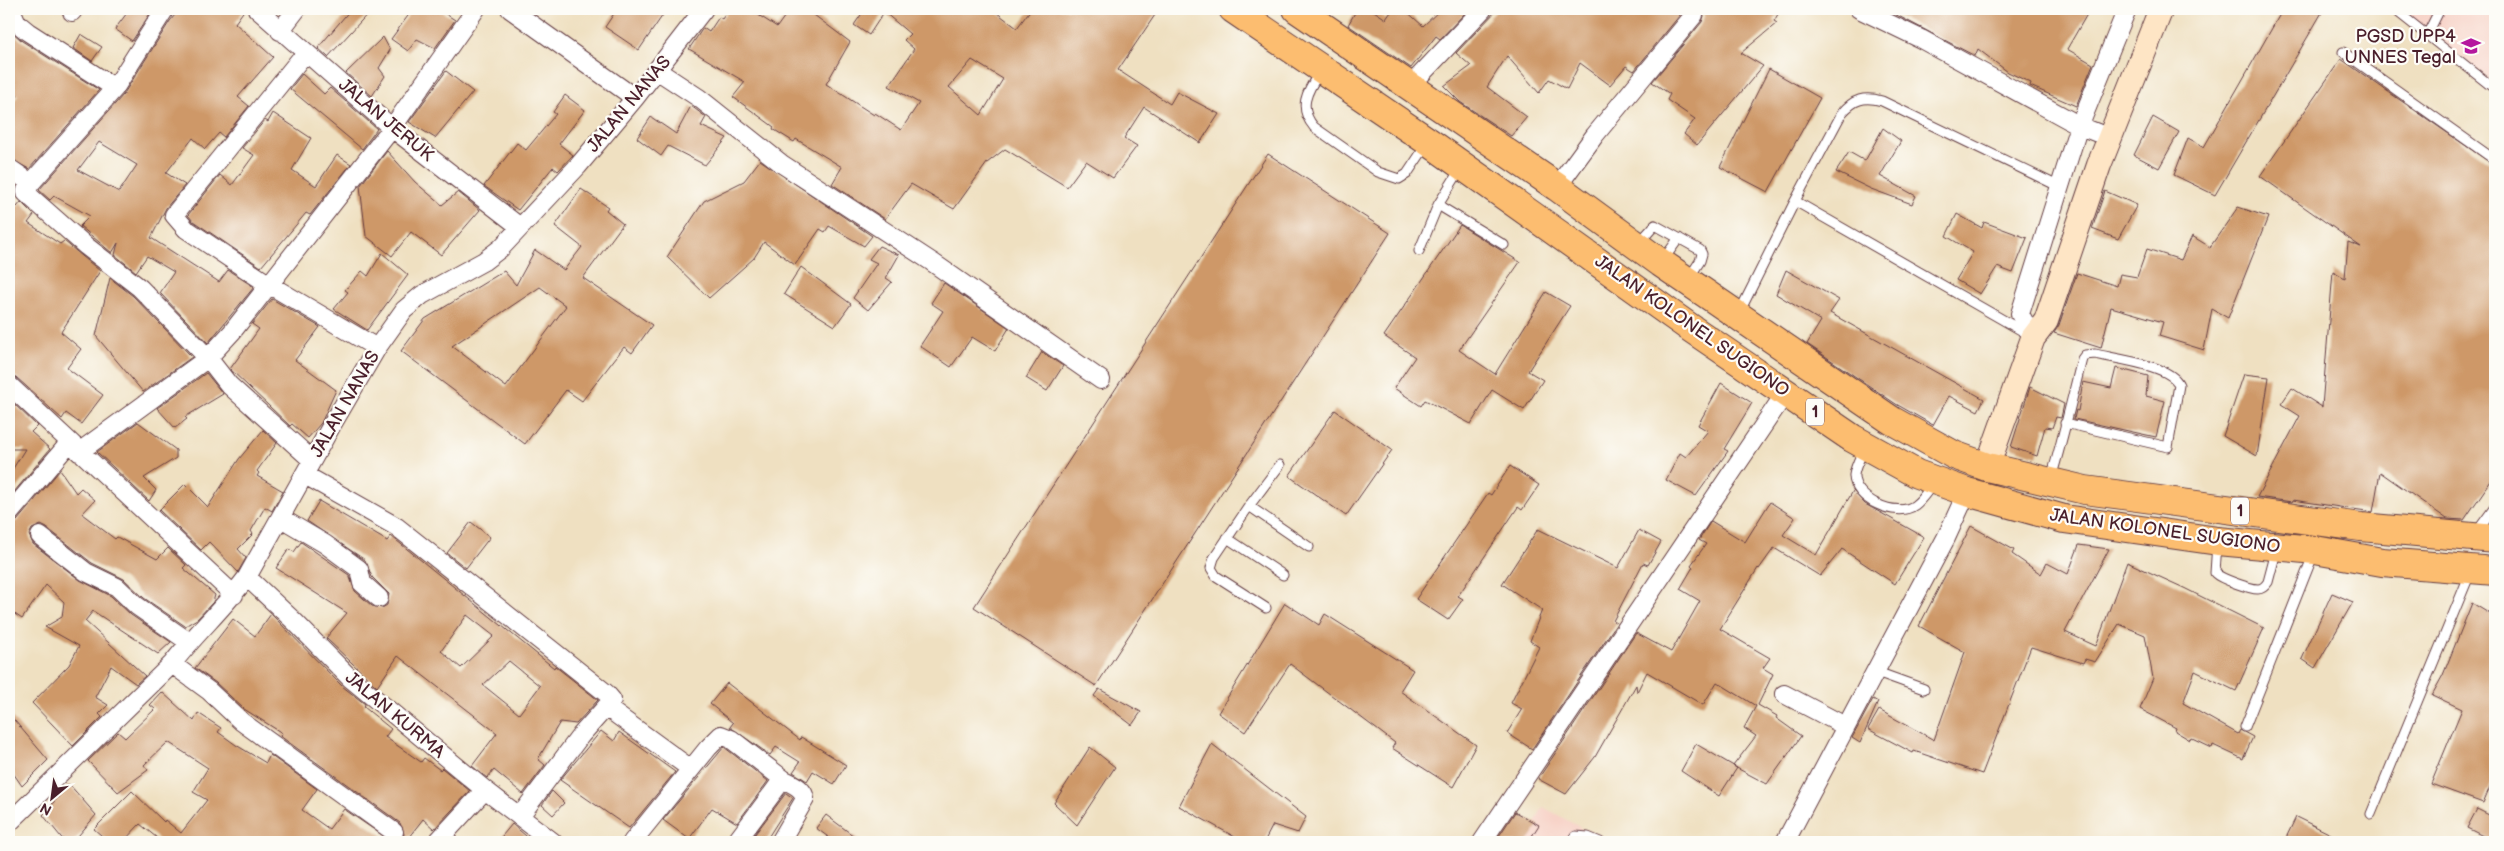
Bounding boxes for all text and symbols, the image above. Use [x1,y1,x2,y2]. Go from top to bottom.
place label: PGSD UPP4 UNNES Tegal [2344,26,2456,68]
school or university icon: PGSD UPP4 UNNES Tegal [2460,35,2482,57]
street label: JALAN NANAS [583,51,675,156]
street label: JALAN JERUK [334,74,438,166]
street label: JALAN KOLONEL SUGIONO [1591,251,1793,401]
street label: JALAN NANAS [306,347,384,461]
road number: 1 [1806,398,1824,426]
road number: 1 [2231,498,2249,524]
street label: JALAN KOLONEL SUGIONO [2048,504,2282,558]
street label: JALAN KURMA [341,667,449,763]
north arrow [28,774,78,824]
text: N [37,799,55,819]

